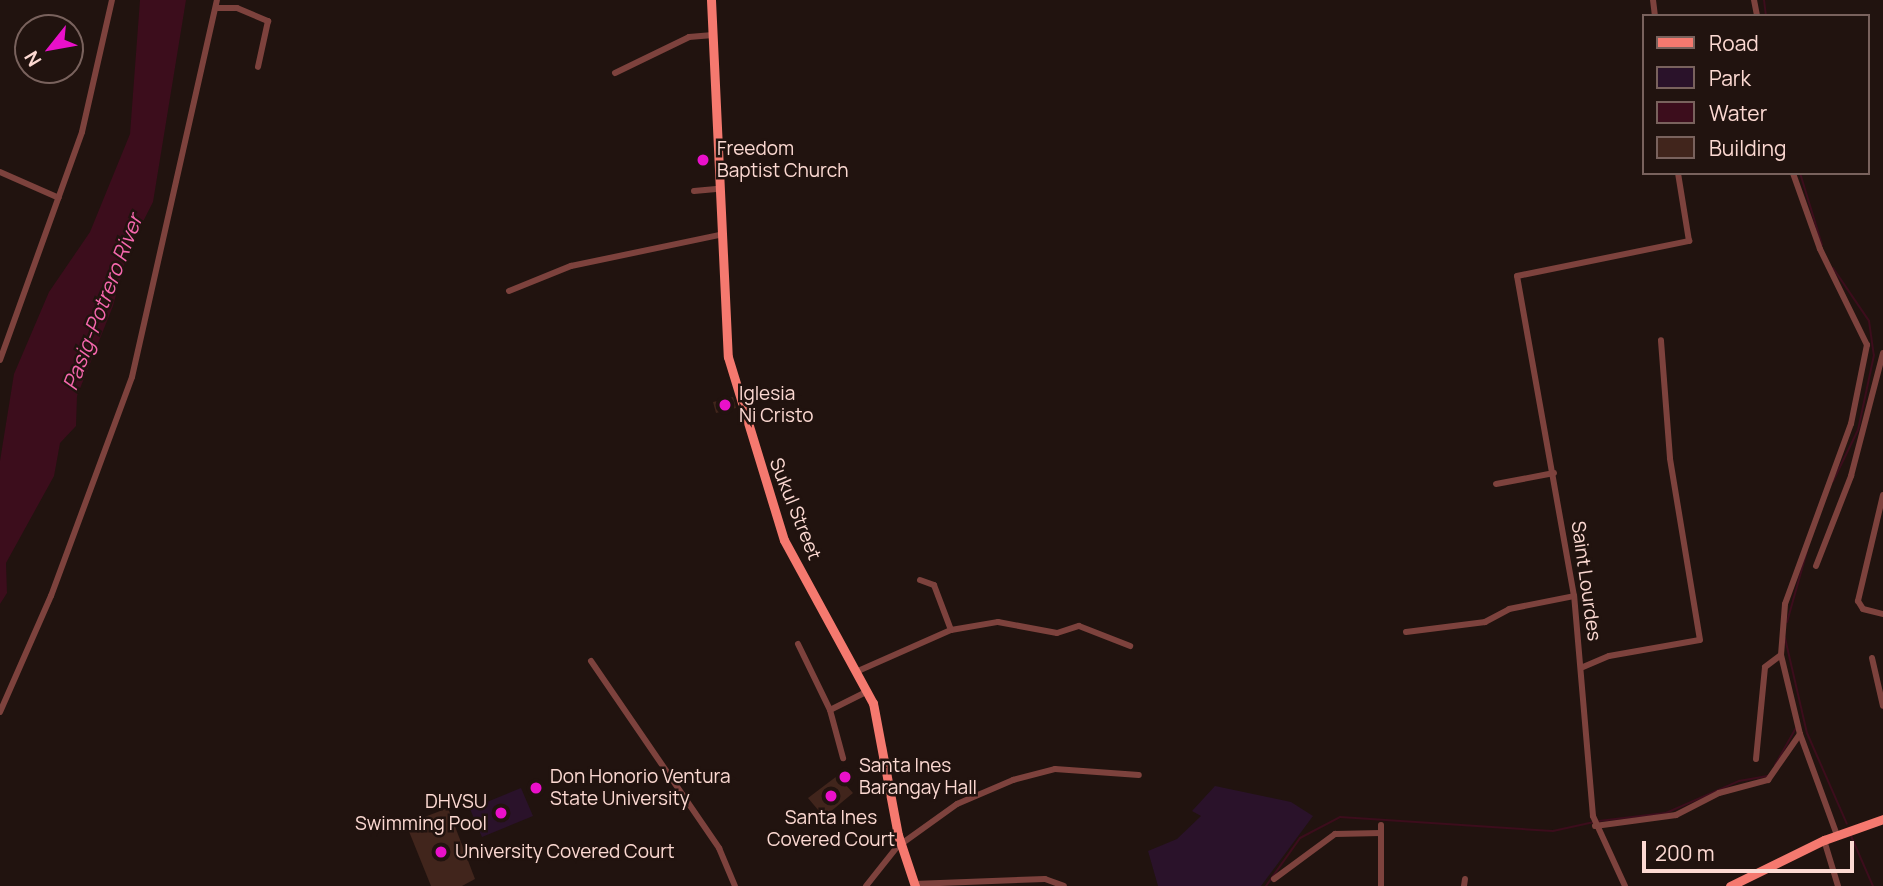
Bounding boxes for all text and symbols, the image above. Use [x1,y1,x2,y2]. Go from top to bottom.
north arrow [14,14,84,84]
legend [1642,14,1869,175]
text: Road [1709,29,1759,57]
text: N [18,46,47,71]
text: Park [1709,64,1751,92]
text: Water [1709,99,1767,127]
text: Building [1709,134,1786,162]
place label: Freedom Baptist Church [717,138,849,182]
marker: Freedom Baptist Church [695,152,711,168]
water label: Pasig-Potrero River [57,211,147,393]
place label: Iglesia Ni Cristo [739,383,814,427]
marker: Iglesia Ni Cristo [717,397,733,413]
street label: Sukul Street [764,455,826,563]
street label: Saint Lourdes [1566,520,1606,642]
place label: Santa Ines Barangay Hall [859,755,977,799]
place label: Don Honorio Ventura State University [550,766,730,810]
marker: Santa Ines Barangay Hall [837,769,853,785]
marker: Don Honorio Ventura State University [528,780,544,796]
marker: Santa Ines Covered Court [823,788,839,804]
place label: DHVSU Swimming Pool [355,791,487,835]
marker: DHVSU Swimming Pool [493,805,509,821]
place label: Santa Ines Covered Court [767,807,895,851]
scale bar [1645,826,1857,870]
text: 200 m [1655,839,1715,867]
place label: University Covered Court [455,841,675,863]
marker: University Covered Court [433,844,449,860]

